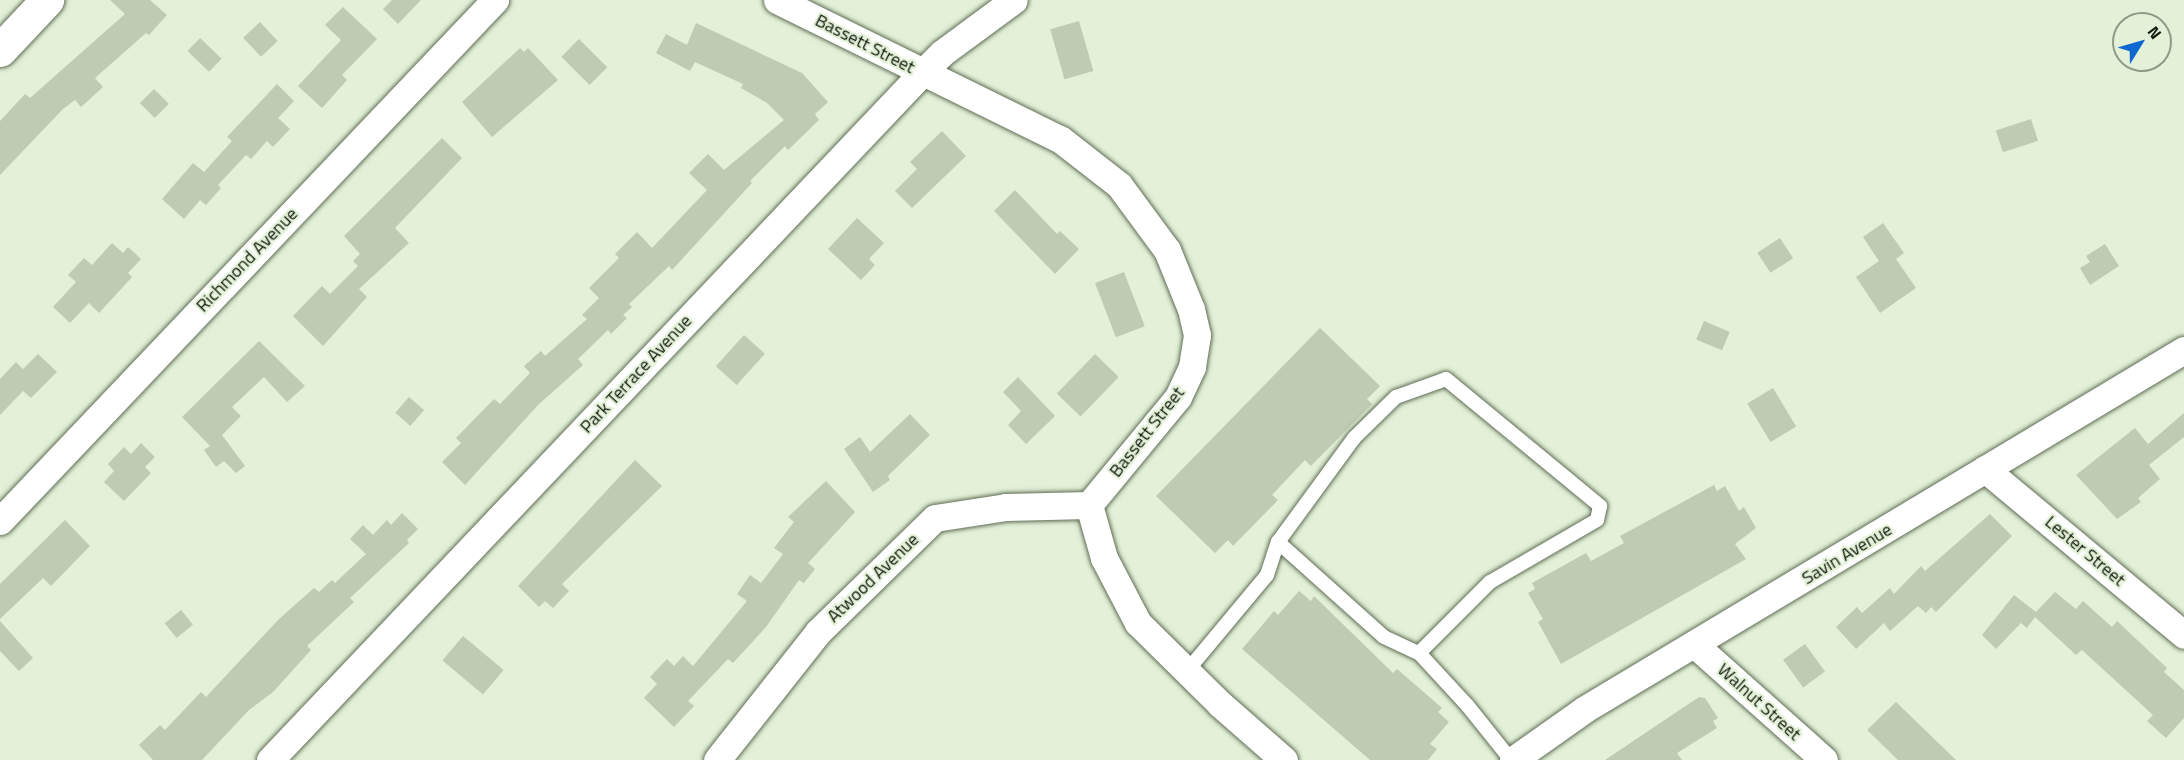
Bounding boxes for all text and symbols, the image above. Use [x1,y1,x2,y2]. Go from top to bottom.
street label: Bassett Street [812,10,918,78]
north arrow [2112,12,2172,72]
text: N [2142,21,2168,44]
street label: Richmond Avenue [192,203,302,317]
street label: Park Terrace Avenue [576,310,696,438]
street label: Bassett Street [1105,382,1189,482]
street label: Lester Street [2041,511,2129,591]
street label: Savin Avenue [1798,519,1896,589]
street label: Atwood Avenue [823,529,923,627]
street label: Walnut Street [1713,659,1805,745]

